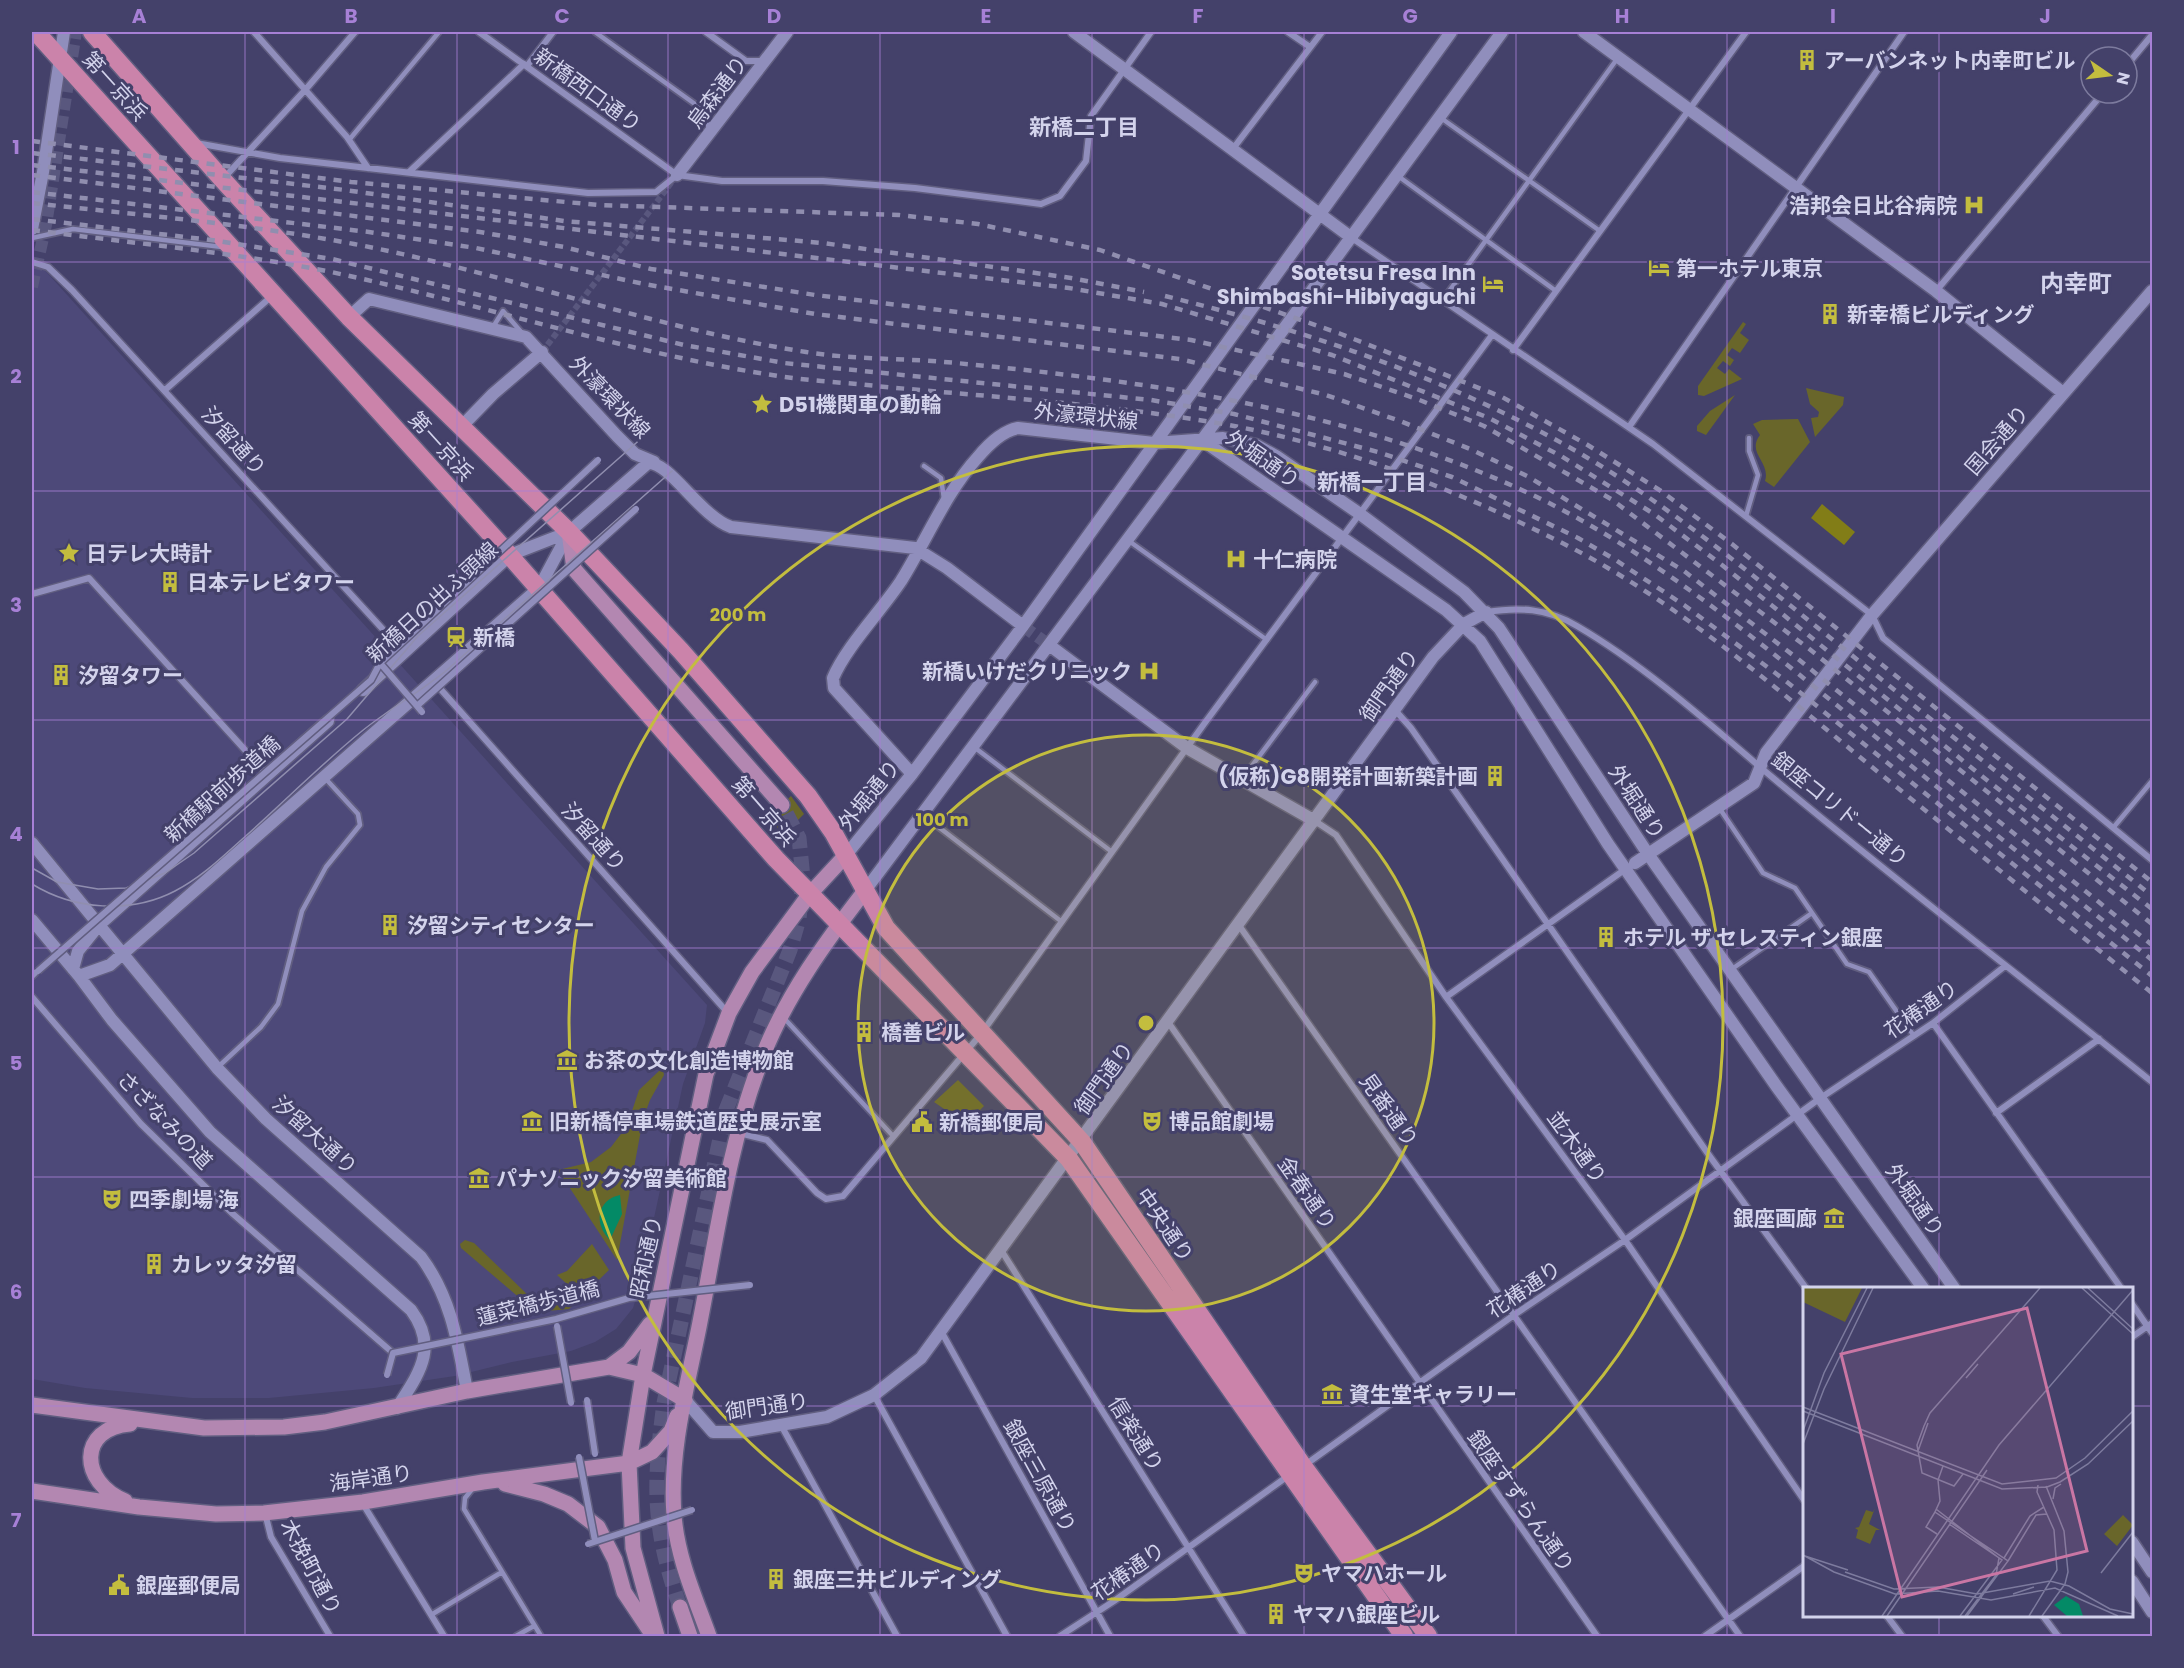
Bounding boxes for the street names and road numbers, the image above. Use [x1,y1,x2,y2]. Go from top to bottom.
street label: 新橋西口通り [529,41,647,139]
street label: 第一京浜 [76,45,154,127]
street label: 烏森通り [680,50,754,134]
street label: 外濠環状線 [563,349,657,445]
street label: 外濠環状線 [1032,396,1140,436]
street label: 国会通り [1959,399,2035,481]
street label: 汐留通り [195,400,273,482]
street label: 第一京浜 [402,405,480,487]
street label: 外堀通り [1220,423,1306,495]
street label: 新橋日の出ふ頭線 [361,536,503,668]
street label: 御門通り [1353,642,1425,728]
street label: 新橋駅前歩道橋 [158,729,286,849]
street label: 銀座コリドー通り [1766,745,1914,873]
street label: 外堀通り [831,753,907,837]
street label: 外堀通り [1602,759,1672,845]
street label: 第一京浜 [726,770,802,852]
street label: 汐留通り [555,796,633,878]
street label: 花椿通り [1878,973,1964,1045]
street label: 御門通り [1068,1035,1140,1121]
street label: さざなみの道 [111,1065,219,1175]
street label: 見番通り [1353,1067,1425,1153]
street label: 汐留大通り [266,1089,364,1181]
street label: 並木通り [1541,1104,1613,1190]
street label: 金春通り [1271,1150,1343,1236]
street label: 外堀通り [1879,1157,1951,1243]
street label: 中央通り [1129,1182,1201,1268]
street label: 昭和通り [623,1213,669,1301]
street label: 花椿通り [1481,1253,1567,1325]
street label: 蓮菜橋歩道橋 [473,1274,603,1332]
street label: 御門通り [723,1386,811,1426]
street label: 信楽通り [1101,1391,1171,1477]
street label: 銀座三原通り [997,1414,1083,1538]
street label: 銀座すずらん通り [1461,1424,1581,1578]
street label: 海岸通り [327,1458,415,1498]
street label: 木挽町通り [274,1514,348,1620]
street label: 花椿通り [1085,1535,1171,1607]

